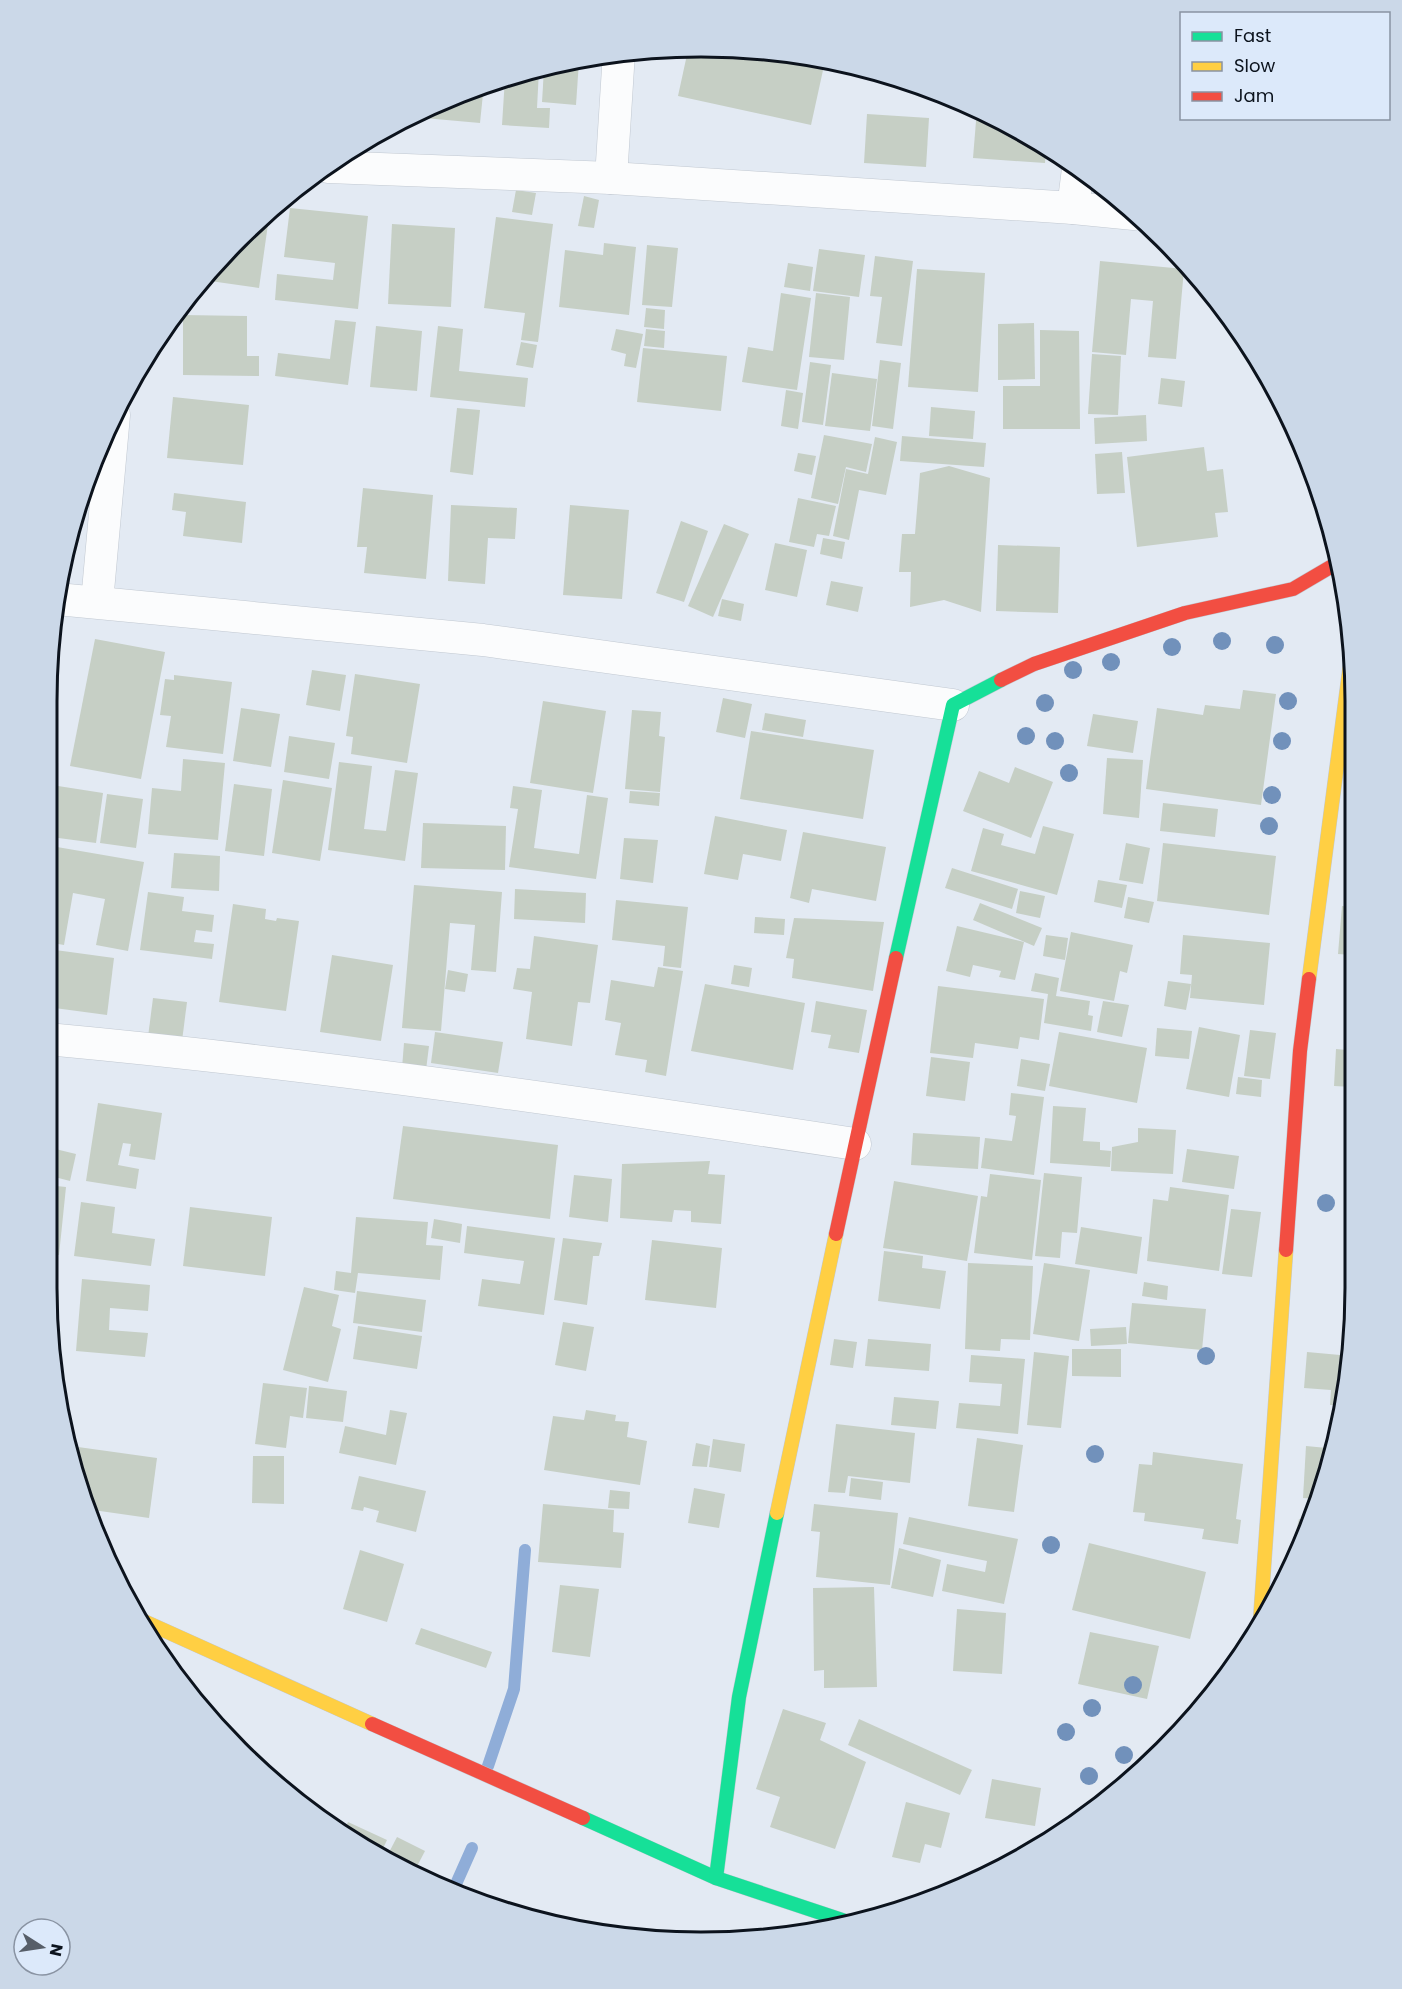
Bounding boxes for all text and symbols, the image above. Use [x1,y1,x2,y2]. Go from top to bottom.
legend [1180,12,1390,120]
text: Fast [1234,23,1271,48]
text: Slow [1234,53,1276,78]
text: Jam [1234,83,1274,108]
north arrow [12,1917,72,1977]
text: N [44,1942,69,1958]

